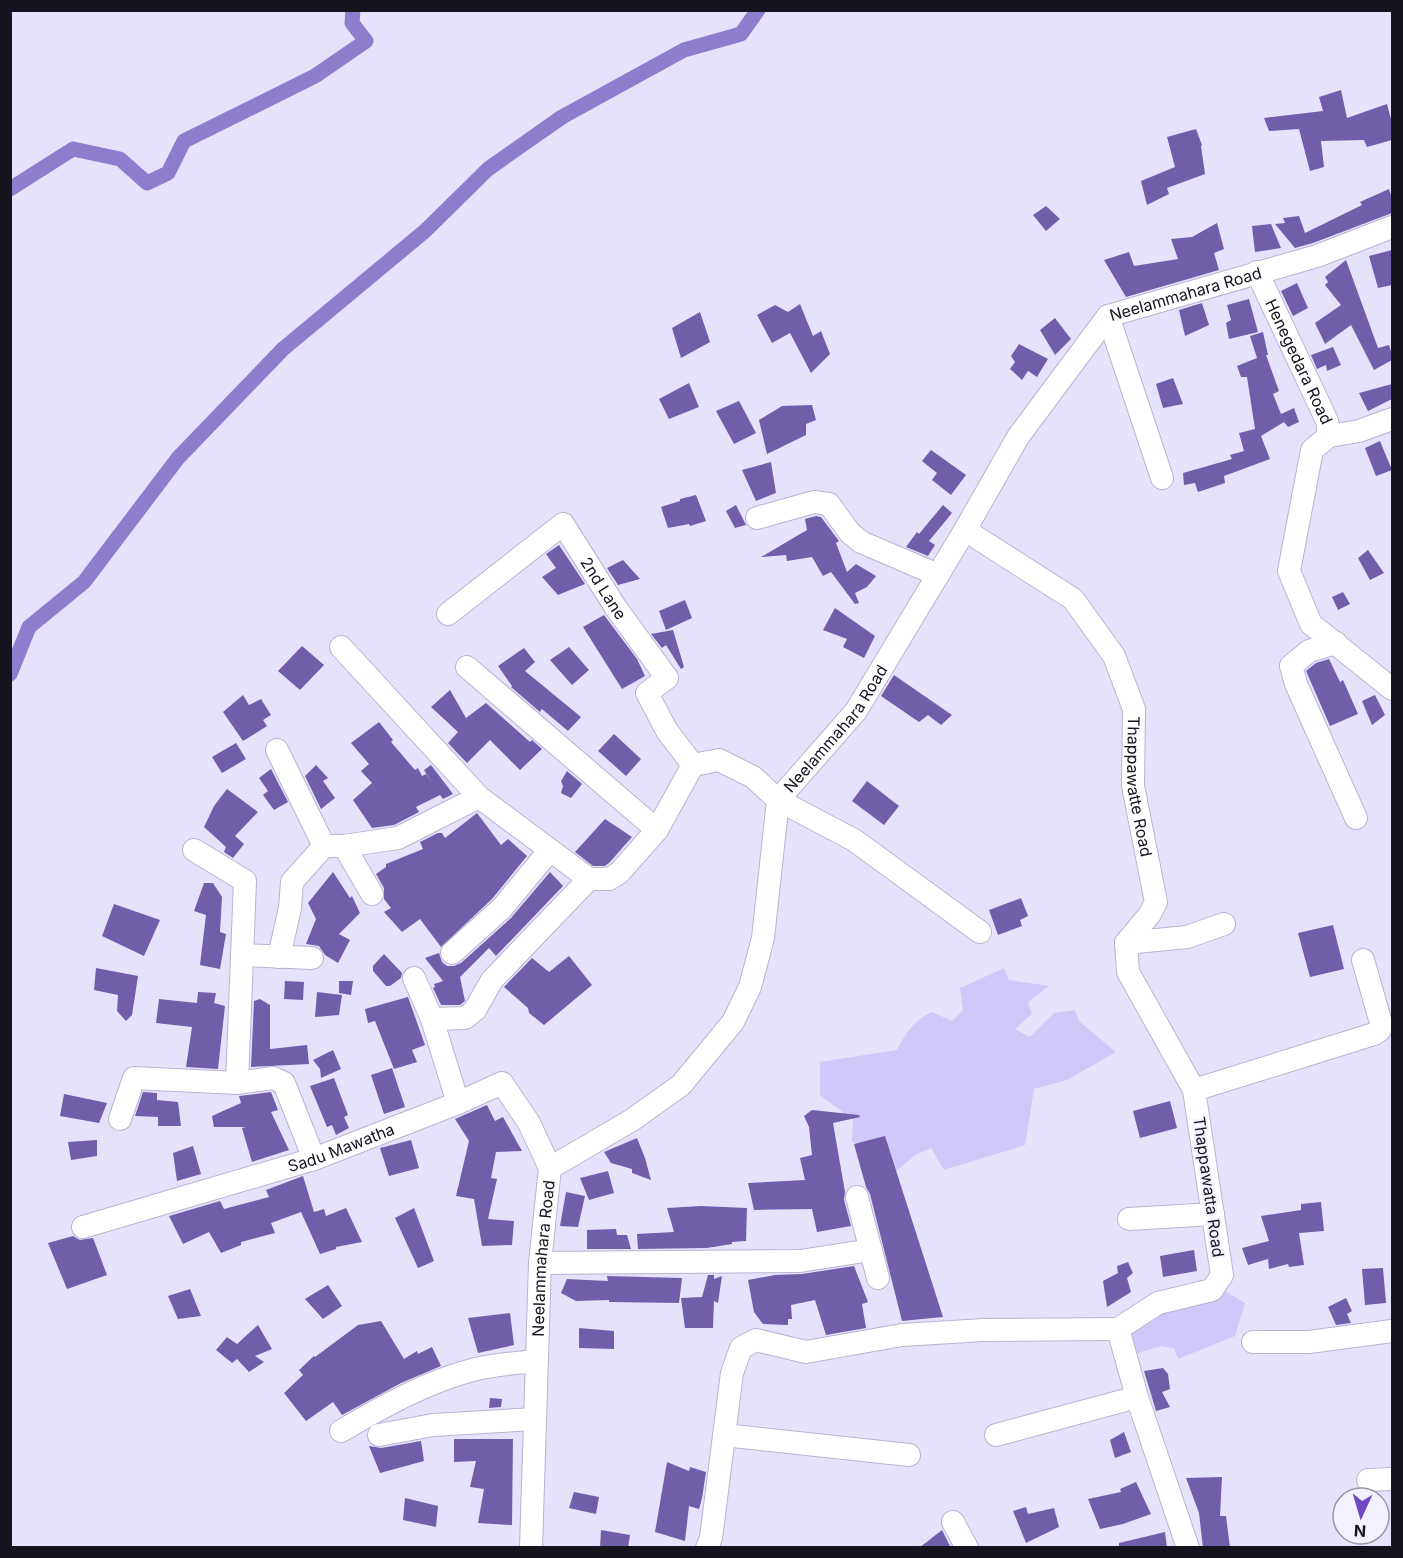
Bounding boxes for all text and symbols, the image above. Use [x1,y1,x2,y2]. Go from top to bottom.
street label: Neelammahara Road [1107,262,1264,325]
street label: Henegedara Road [1261,296,1337,427]
street label: 2nd Lane [576,553,631,623]
street label: Neelammahara Road [779,661,892,797]
street label: Thappawatte Road [1123,716,1157,859]
street label: Thappawatta Road [1189,1115,1229,1259]
street label: Sadu Mawatha [285,1119,397,1176]
street label: Neelammahara Road [528,1179,559,1337]
north arrow [1331,1486,1391,1546]
text: N [1353,1521,1367,1541]

